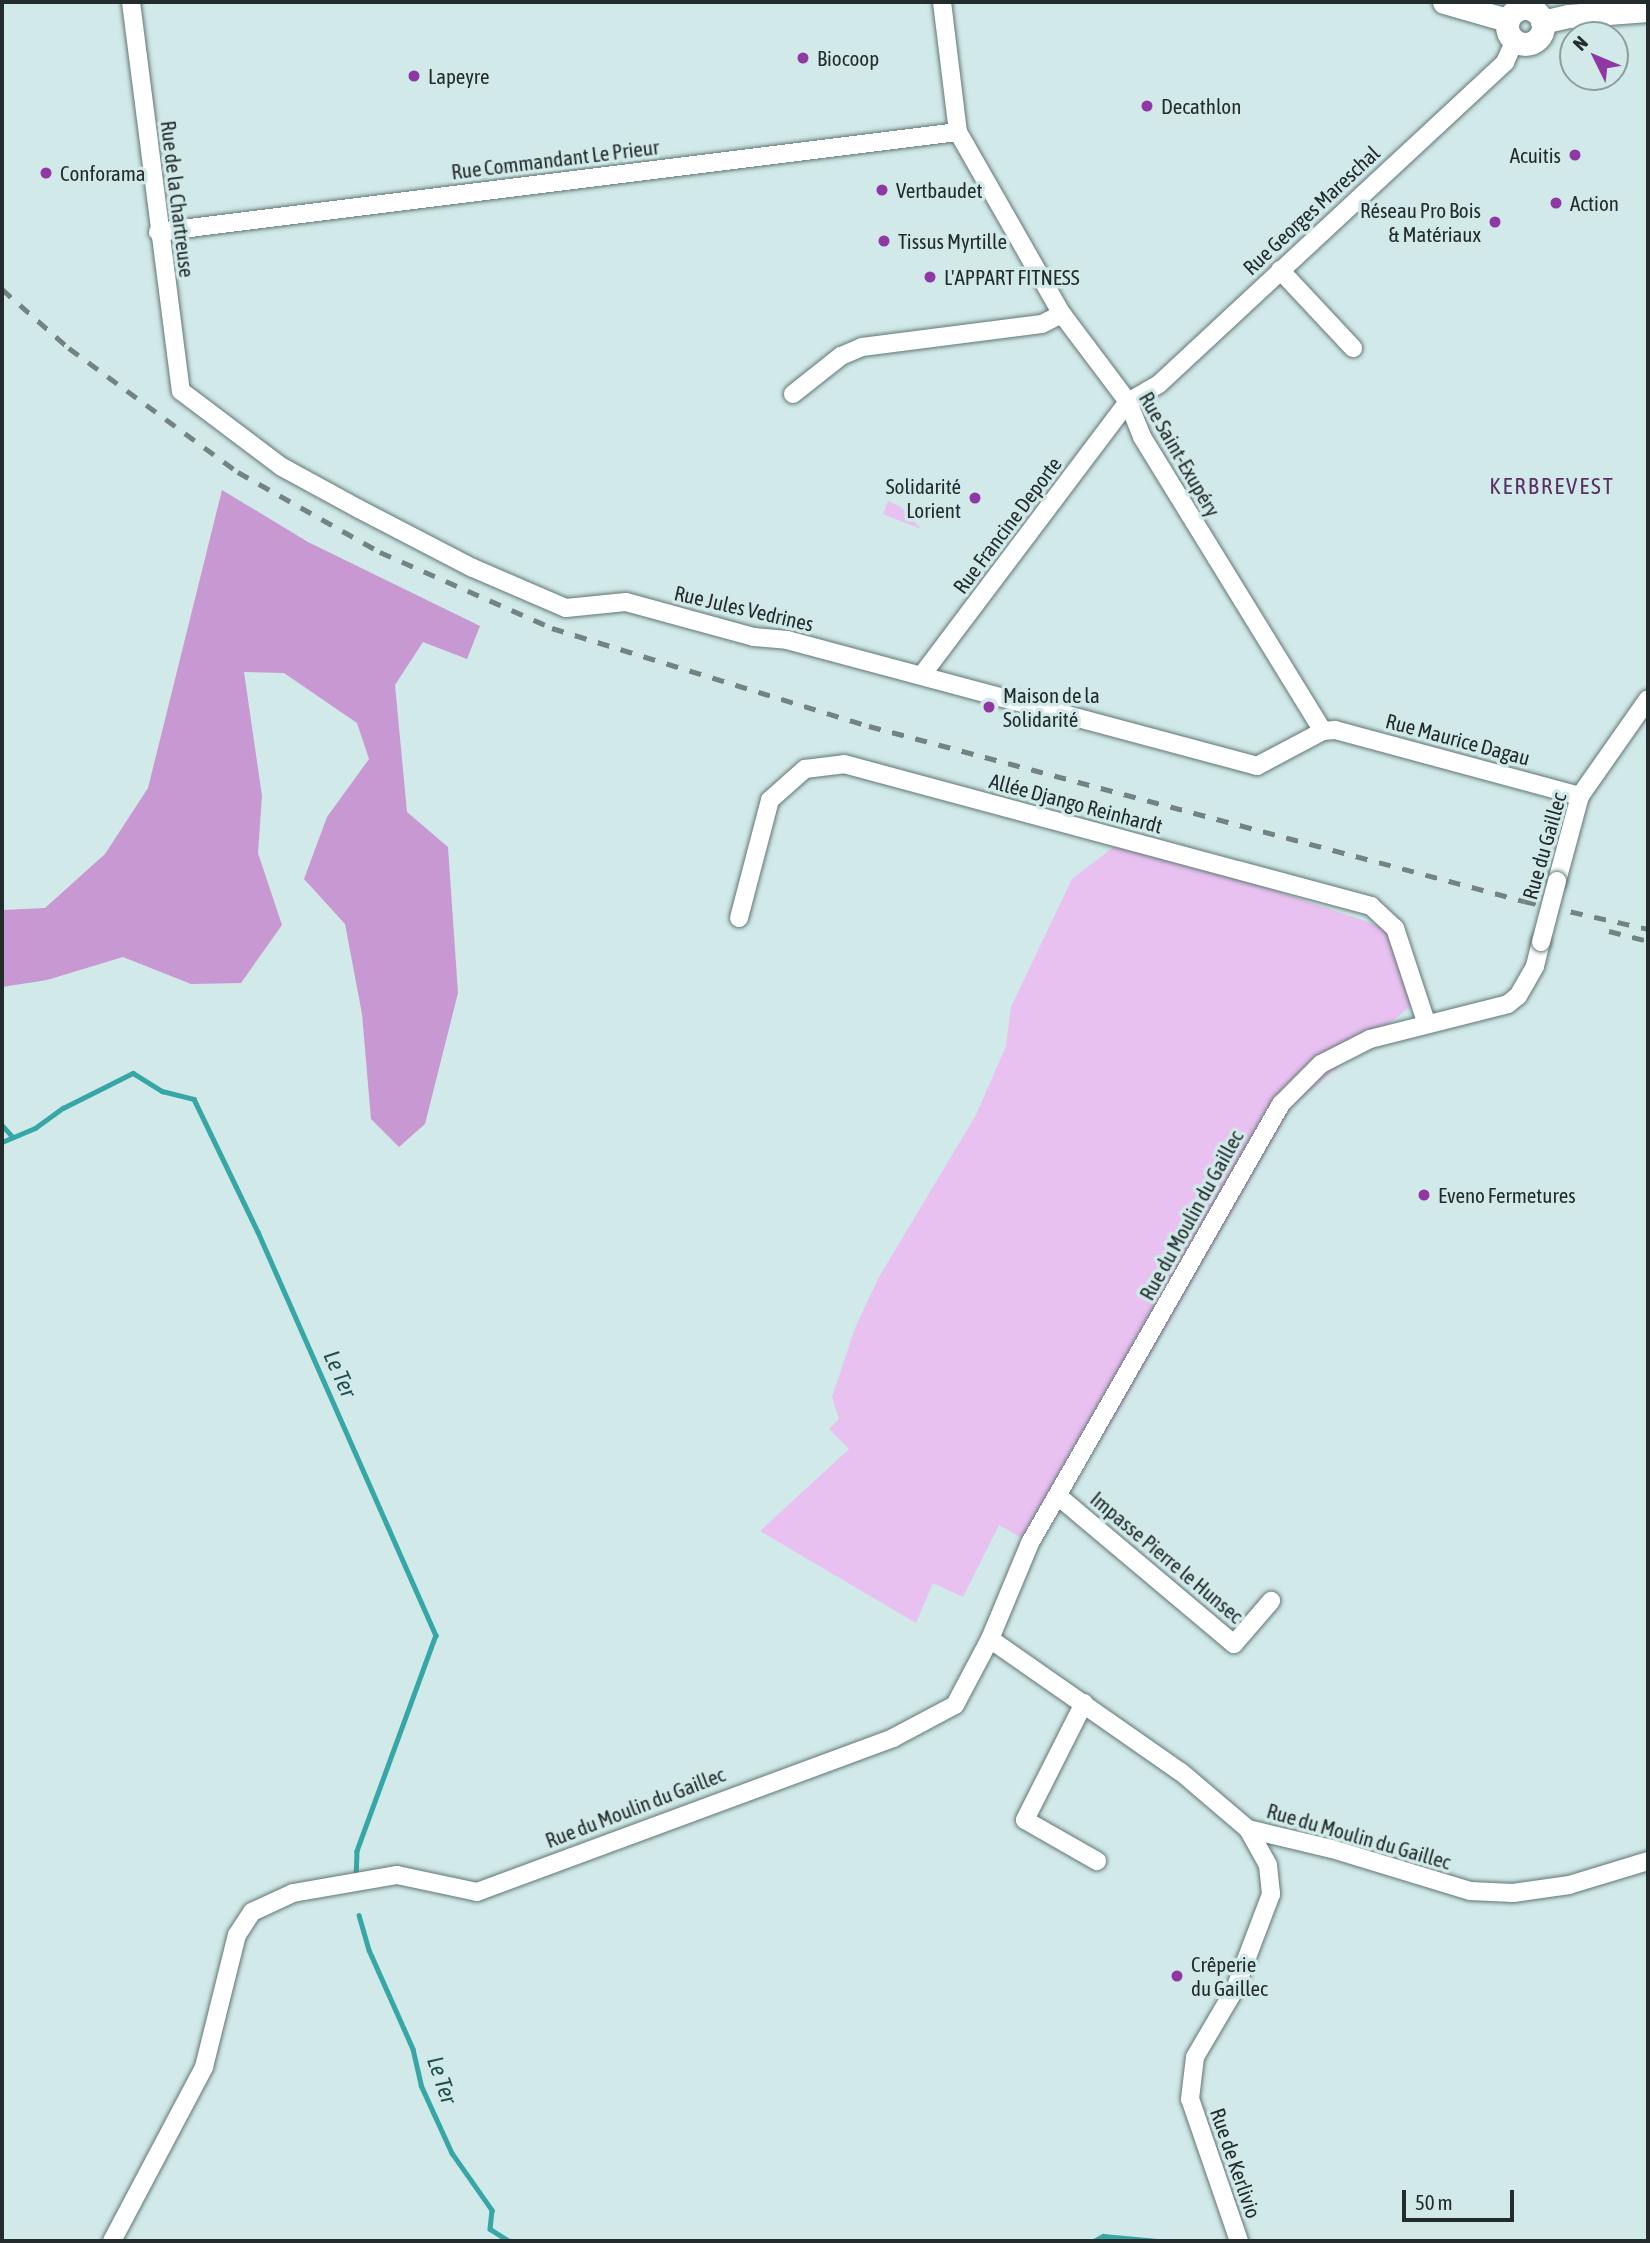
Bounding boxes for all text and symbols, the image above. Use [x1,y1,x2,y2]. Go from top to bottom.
north arrow [1559,21,1629,91]
text: N [1568,31,1592,55]
place label: Biocoop [817,45,879,71]
marker: Biocoop [795,50,811,66]
place label: Lapeyre [428,63,490,89]
marker: Lapeyre [406,68,422,84]
place label: Decathlon [1161,93,1241,119]
marker: Decathlon [1139,98,1155,114]
street label: Rue de la Chartreuse [156,119,200,279]
street label: Rue Commandant Le Prieur [450,134,660,184]
street label: Rue Georges Mareschal [1237,140,1385,280]
place label: Acuitis [1510,142,1561,168]
marker: Acuitis [1567,147,1583,163]
place label: Conforama [60,160,146,186]
marker: Conforama [38,165,54,181]
place label: Vertbaudet [896,177,983,203]
marker: Vertbaudet [874,182,890,198]
place label: Action [1570,190,1619,216]
marker: Action [1548,195,1564,211]
place label: Réseau Pro Bois & Matériaux [1360,197,1481,247]
marker: Réseau Pro Bois & Matériaux [1487,214,1503,230]
place label: Tissus Myrtille [898,228,1007,254]
marker: Tissus Myrtille [876,233,892,249]
place label: L'APPART FITNESS [944,264,1079,290]
marker: L'APPART FITNESS [922,269,938,285]
street label: Rue Saint-Exupéry [1134,387,1226,521]
street label: Rue Francine Deporte [947,452,1067,598]
district label: KERBREVEST [1490,472,1614,500]
place label: Solidarité Lorient [886,473,961,523]
marker: Solidarité Lorient [967,490,983,506]
street label: Rue Jules Vedrines [672,580,816,636]
place label: Maison de la Solidarité [1003,682,1100,732]
marker: Maison de la Solidarité [981,699,997,715]
street label: Rue Maurice Dagau [1383,708,1533,770]
street label: Allée Django Reinhardt [987,768,1165,838]
street label: Rue du Gaillec [1517,790,1571,902]
street label: Rue du Moulin du Gaillec [1134,1126,1248,1304]
place label: Eveno Fermetures [1438,1182,1576,1208]
marker: Eveno Fermetures [1416,1187,1432,1203]
water label: Le Ter [318,1346,362,1402]
street label: Impasse Pierre le Hunsec [1086,1486,1248,1628]
street label: Rue du Moulin du Gaillec [542,1761,728,1853]
street label: Rue du Moulin du Gaillec [1264,1798,1454,1874]
place label: Crêperie du Gaillec [1191,1951,1268,2001]
marker: Crêperie du Gaillec [1169,1968,1185,1984]
water label: Le Ter [421,2053,463,2107]
street label: Rue de Kerlivio [1205,2105,1267,2221]
scale bar [1405,2176,1517,2220]
text: 50 m [1415,2190,1453,2214]

